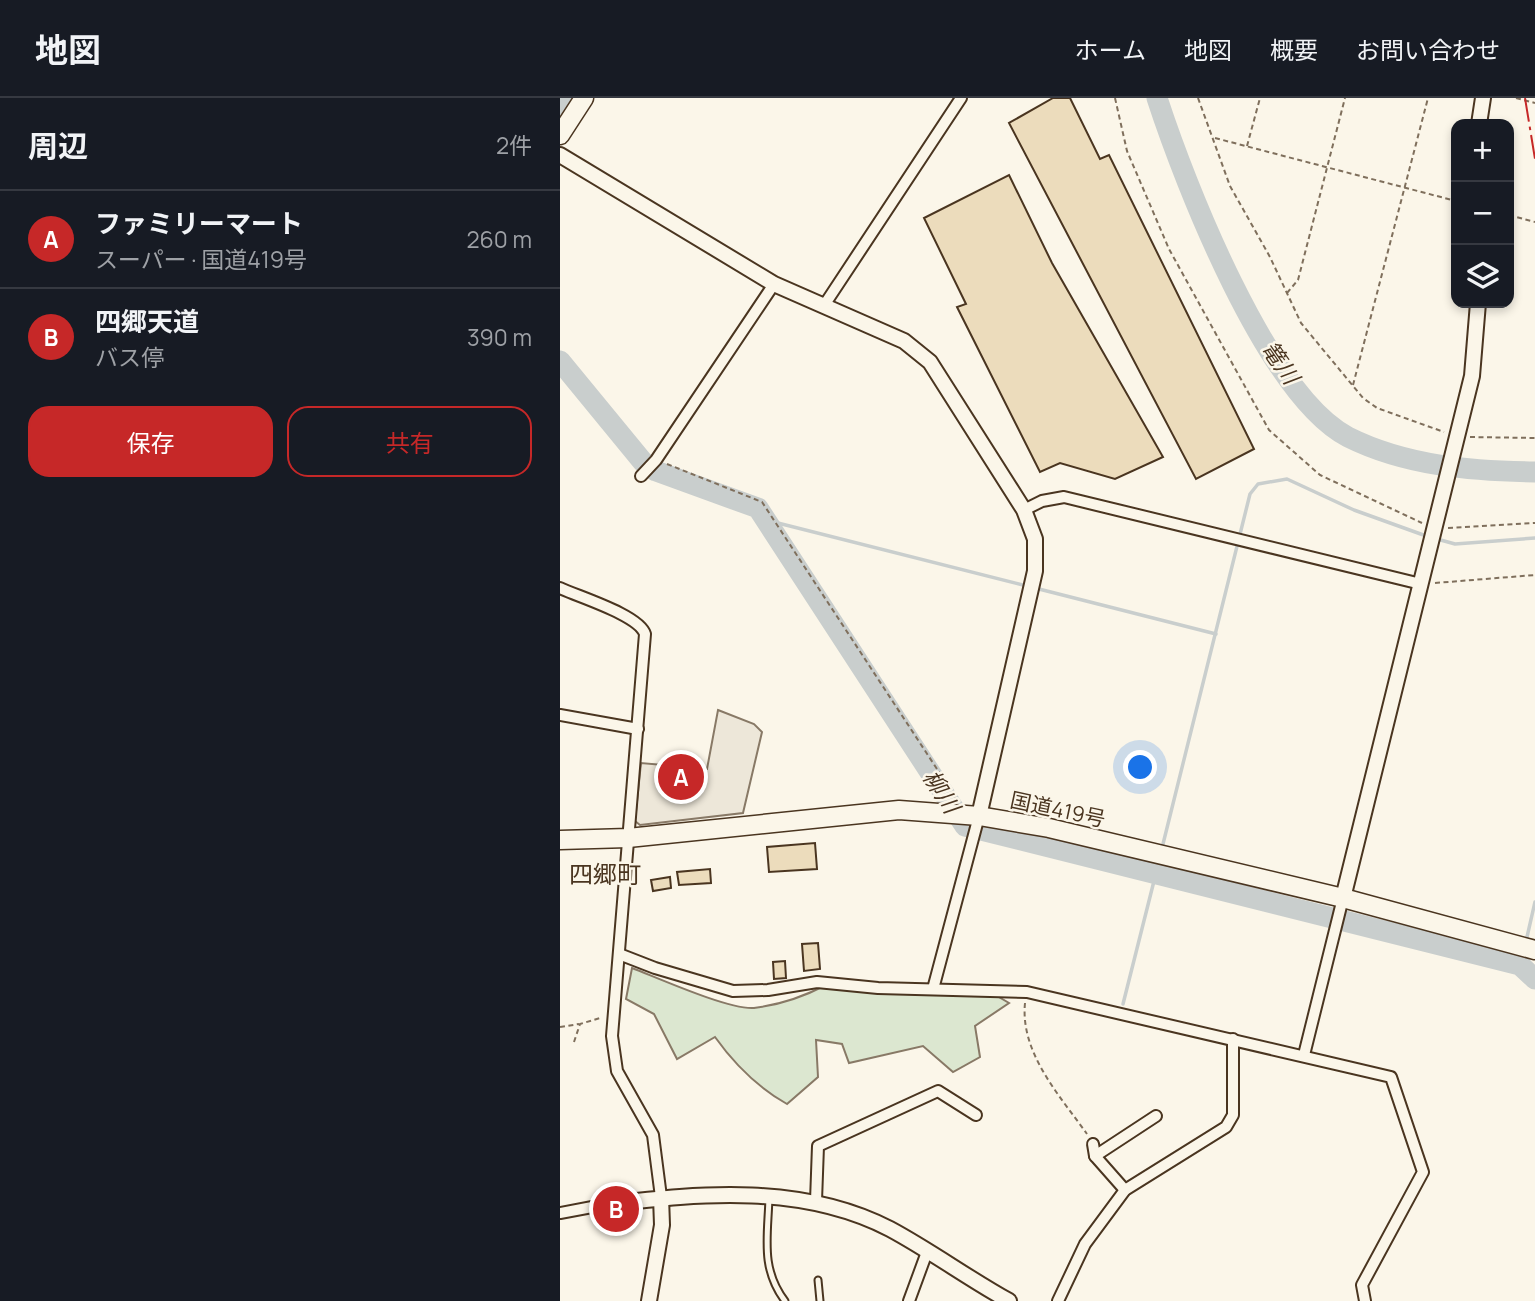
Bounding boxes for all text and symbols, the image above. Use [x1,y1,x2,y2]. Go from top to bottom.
text: 地図 [35,27,101,72]
text: ホーム [1075,33,1146,66]
text: 地図 [1184,33,1232,66]
text: 概要 [1270,33,1318,66]
text: お問い合わせ [1356,33,1500,66]
map controls [1451,119,1514,308]
button: + [1451,119,1514,182]
text: 周辺 [28,125,88,166]
text: 2件 [496,129,532,161]
button: − [1451,182,1514,245]
text: ファミリーマート [95,205,303,241]
text: A [43,223,59,255]
text: 260 m [466,223,532,255]
text: スーパー · 国道419号 [95,243,307,275]
button: layers [1451,245,1514,308]
text: 四郷天道 [95,303,199,339]
text: B [44,321,58,353]
text: 390 m [467,321,532,353]
water label: 篭川 [1255,334,1309,392]
text: バス停 [95,341,164,373]
button: 保存 [28,406,273,477]
button: 共有 [287,406,532,477]
your location [1123,750,1157,784]
pin: A [658,751,704,803]
water label: 柳川 [916,763,970,822]
street label: 国道419号 [1008,785,1108,833]
district label: 四郷町 [569,857,641,890]
pin: B [593,1183,639,1235]

